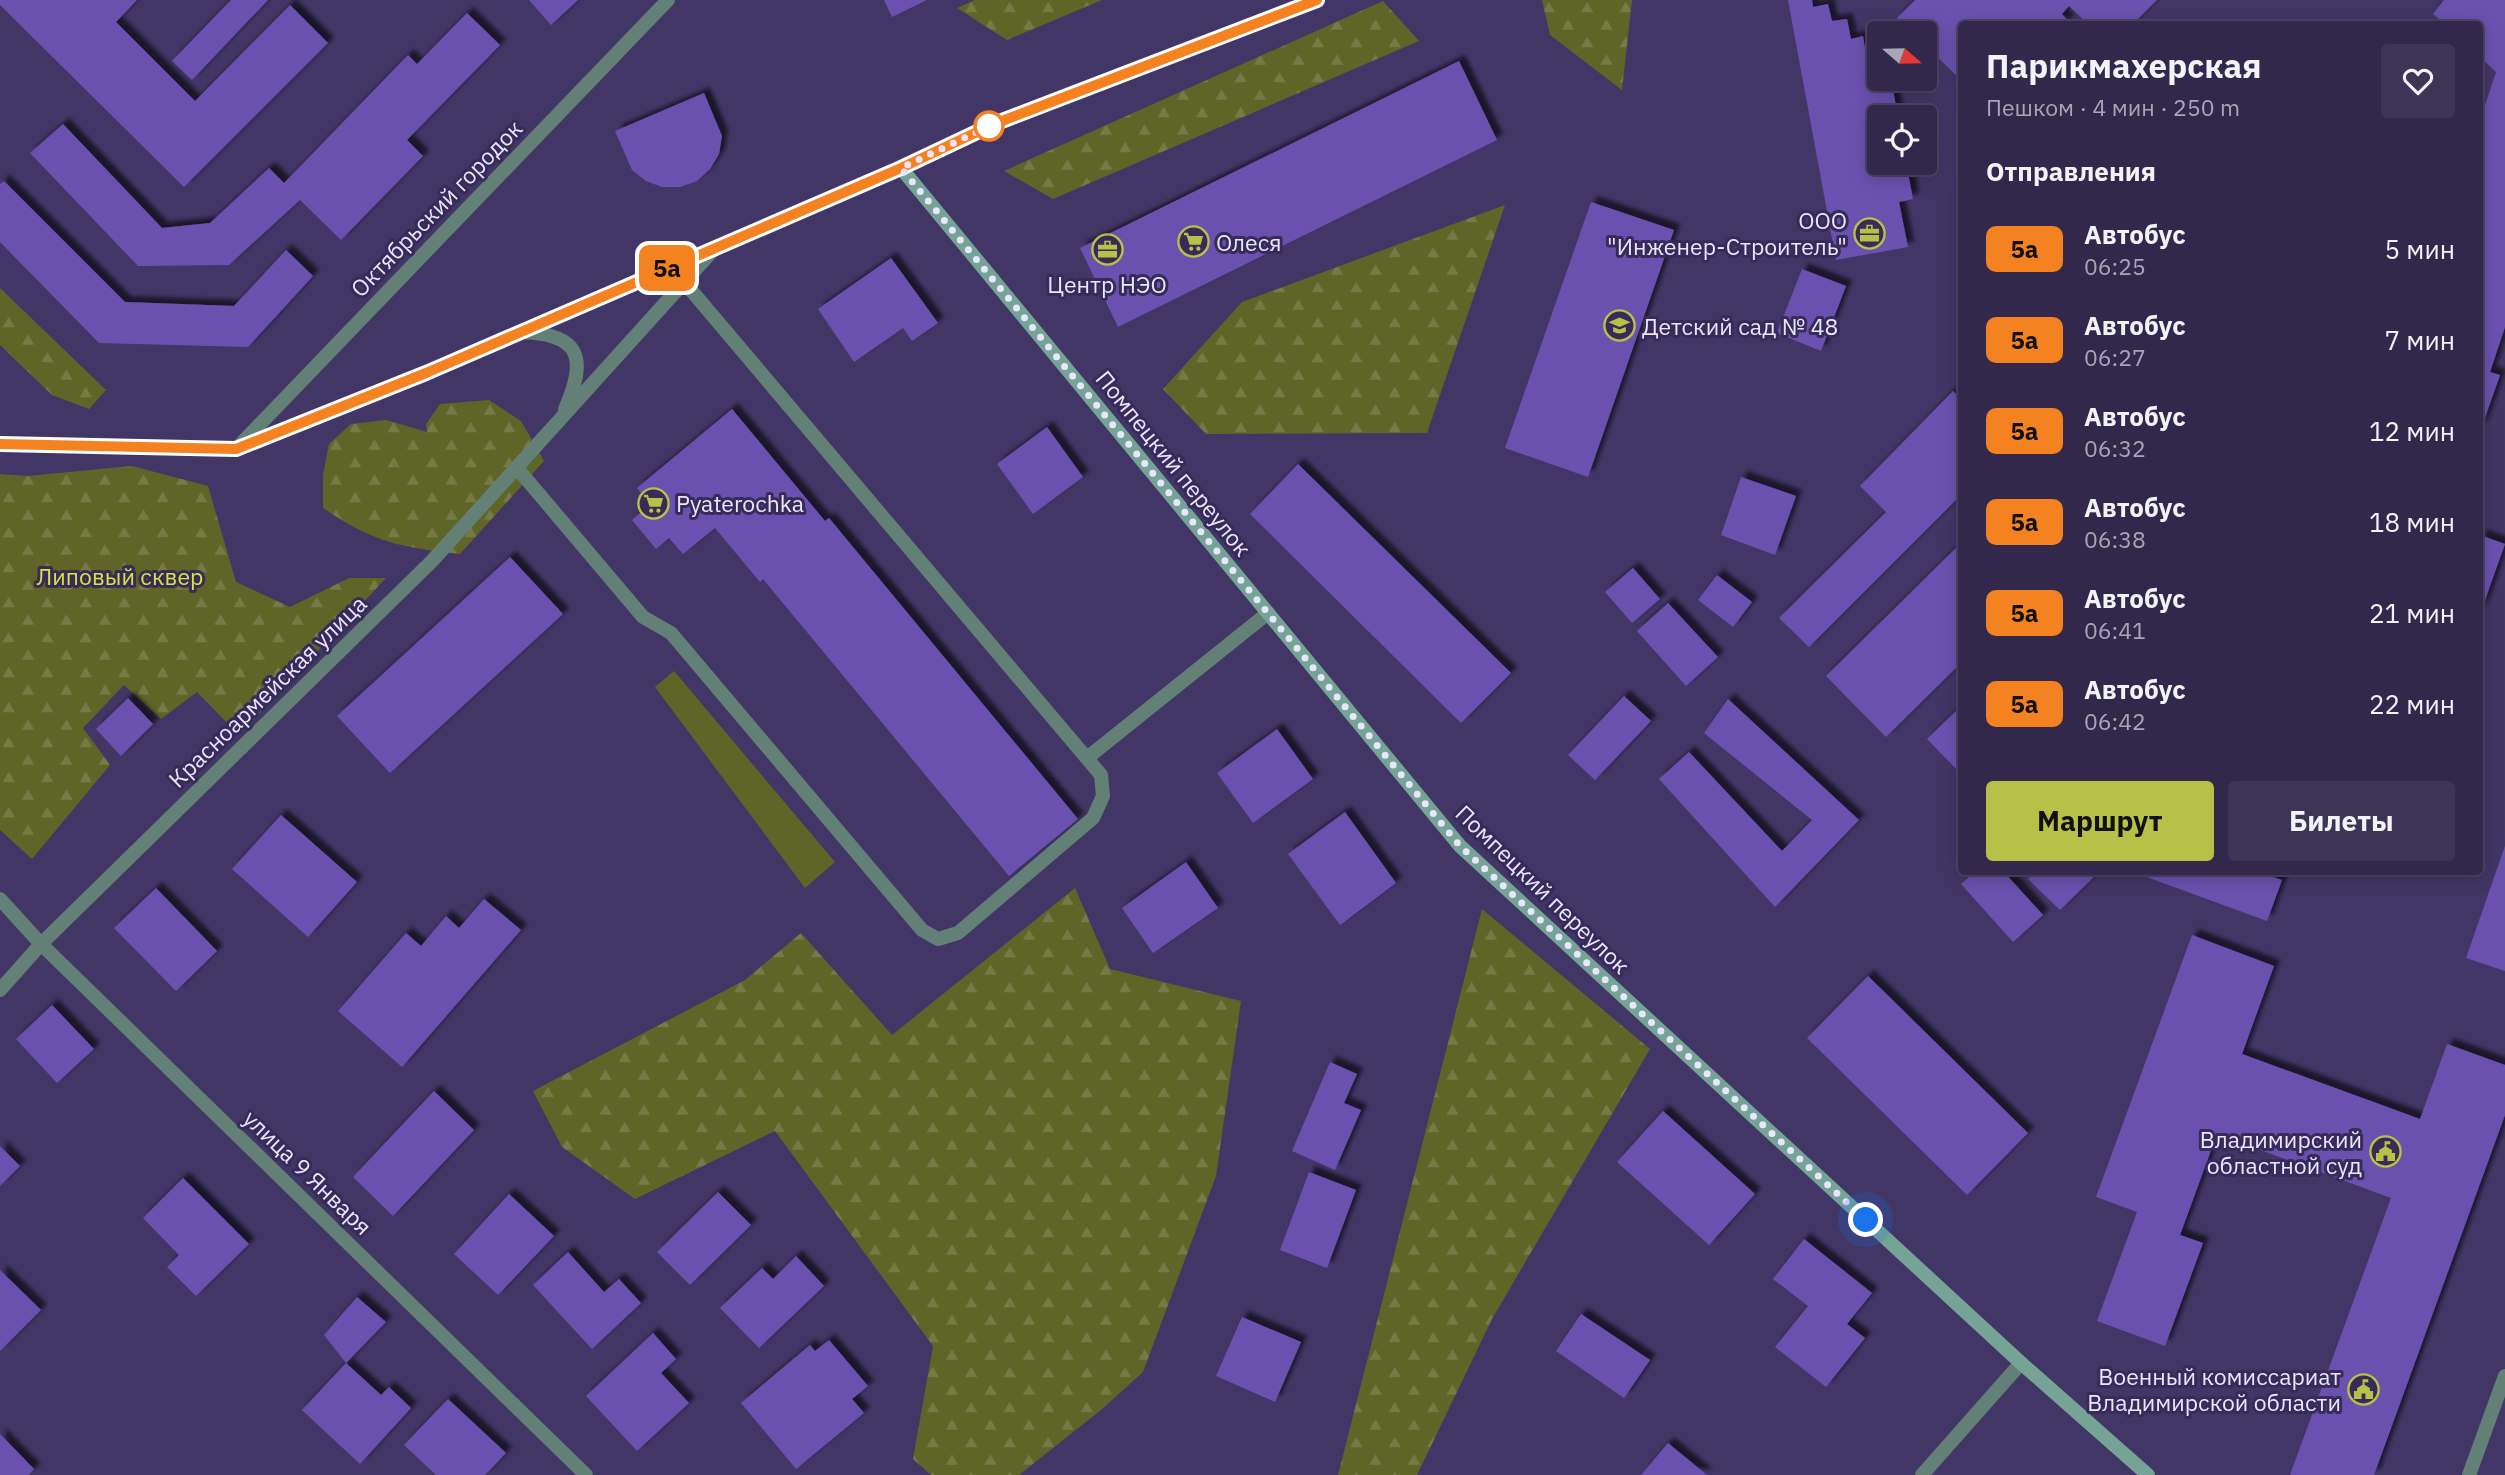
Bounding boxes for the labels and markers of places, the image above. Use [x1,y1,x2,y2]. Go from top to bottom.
unlabelled marker [974,111,1004,141]
place label: ООО "Инженер-Строитель" [1607,205,1847,261]
office icon: ООО "Инженер-Строитель" [1853,216,1887,250]
supermarket icon: Олеся [1176,225,1210,259]
place label: Олеся [1216,227,1282,257]
office icon: Центр НЭО [1090,233,1124,267]
place label: Центр НЭО [1047,269,1167,299]
school or university icon: Детский сад № 48 [1602,309,1636,343]
place label: Детский сад № 48 [1642,311,1838,341]
supermarket icon: Pyaterochka [636,486,670,520]
place label: Pyaterochka [676,488,804,518]
place label: Владимирский областной суд [2200,1124,2362,1180]
public building icon: Владимирский областной суд [2368,1135,2402,1169]
place label: Военный комиссариат Владимирской области [2087,1361,2341,1417]
public building icon: Военный комиссариат Владимирской области [2347,1372,2381,1406]

